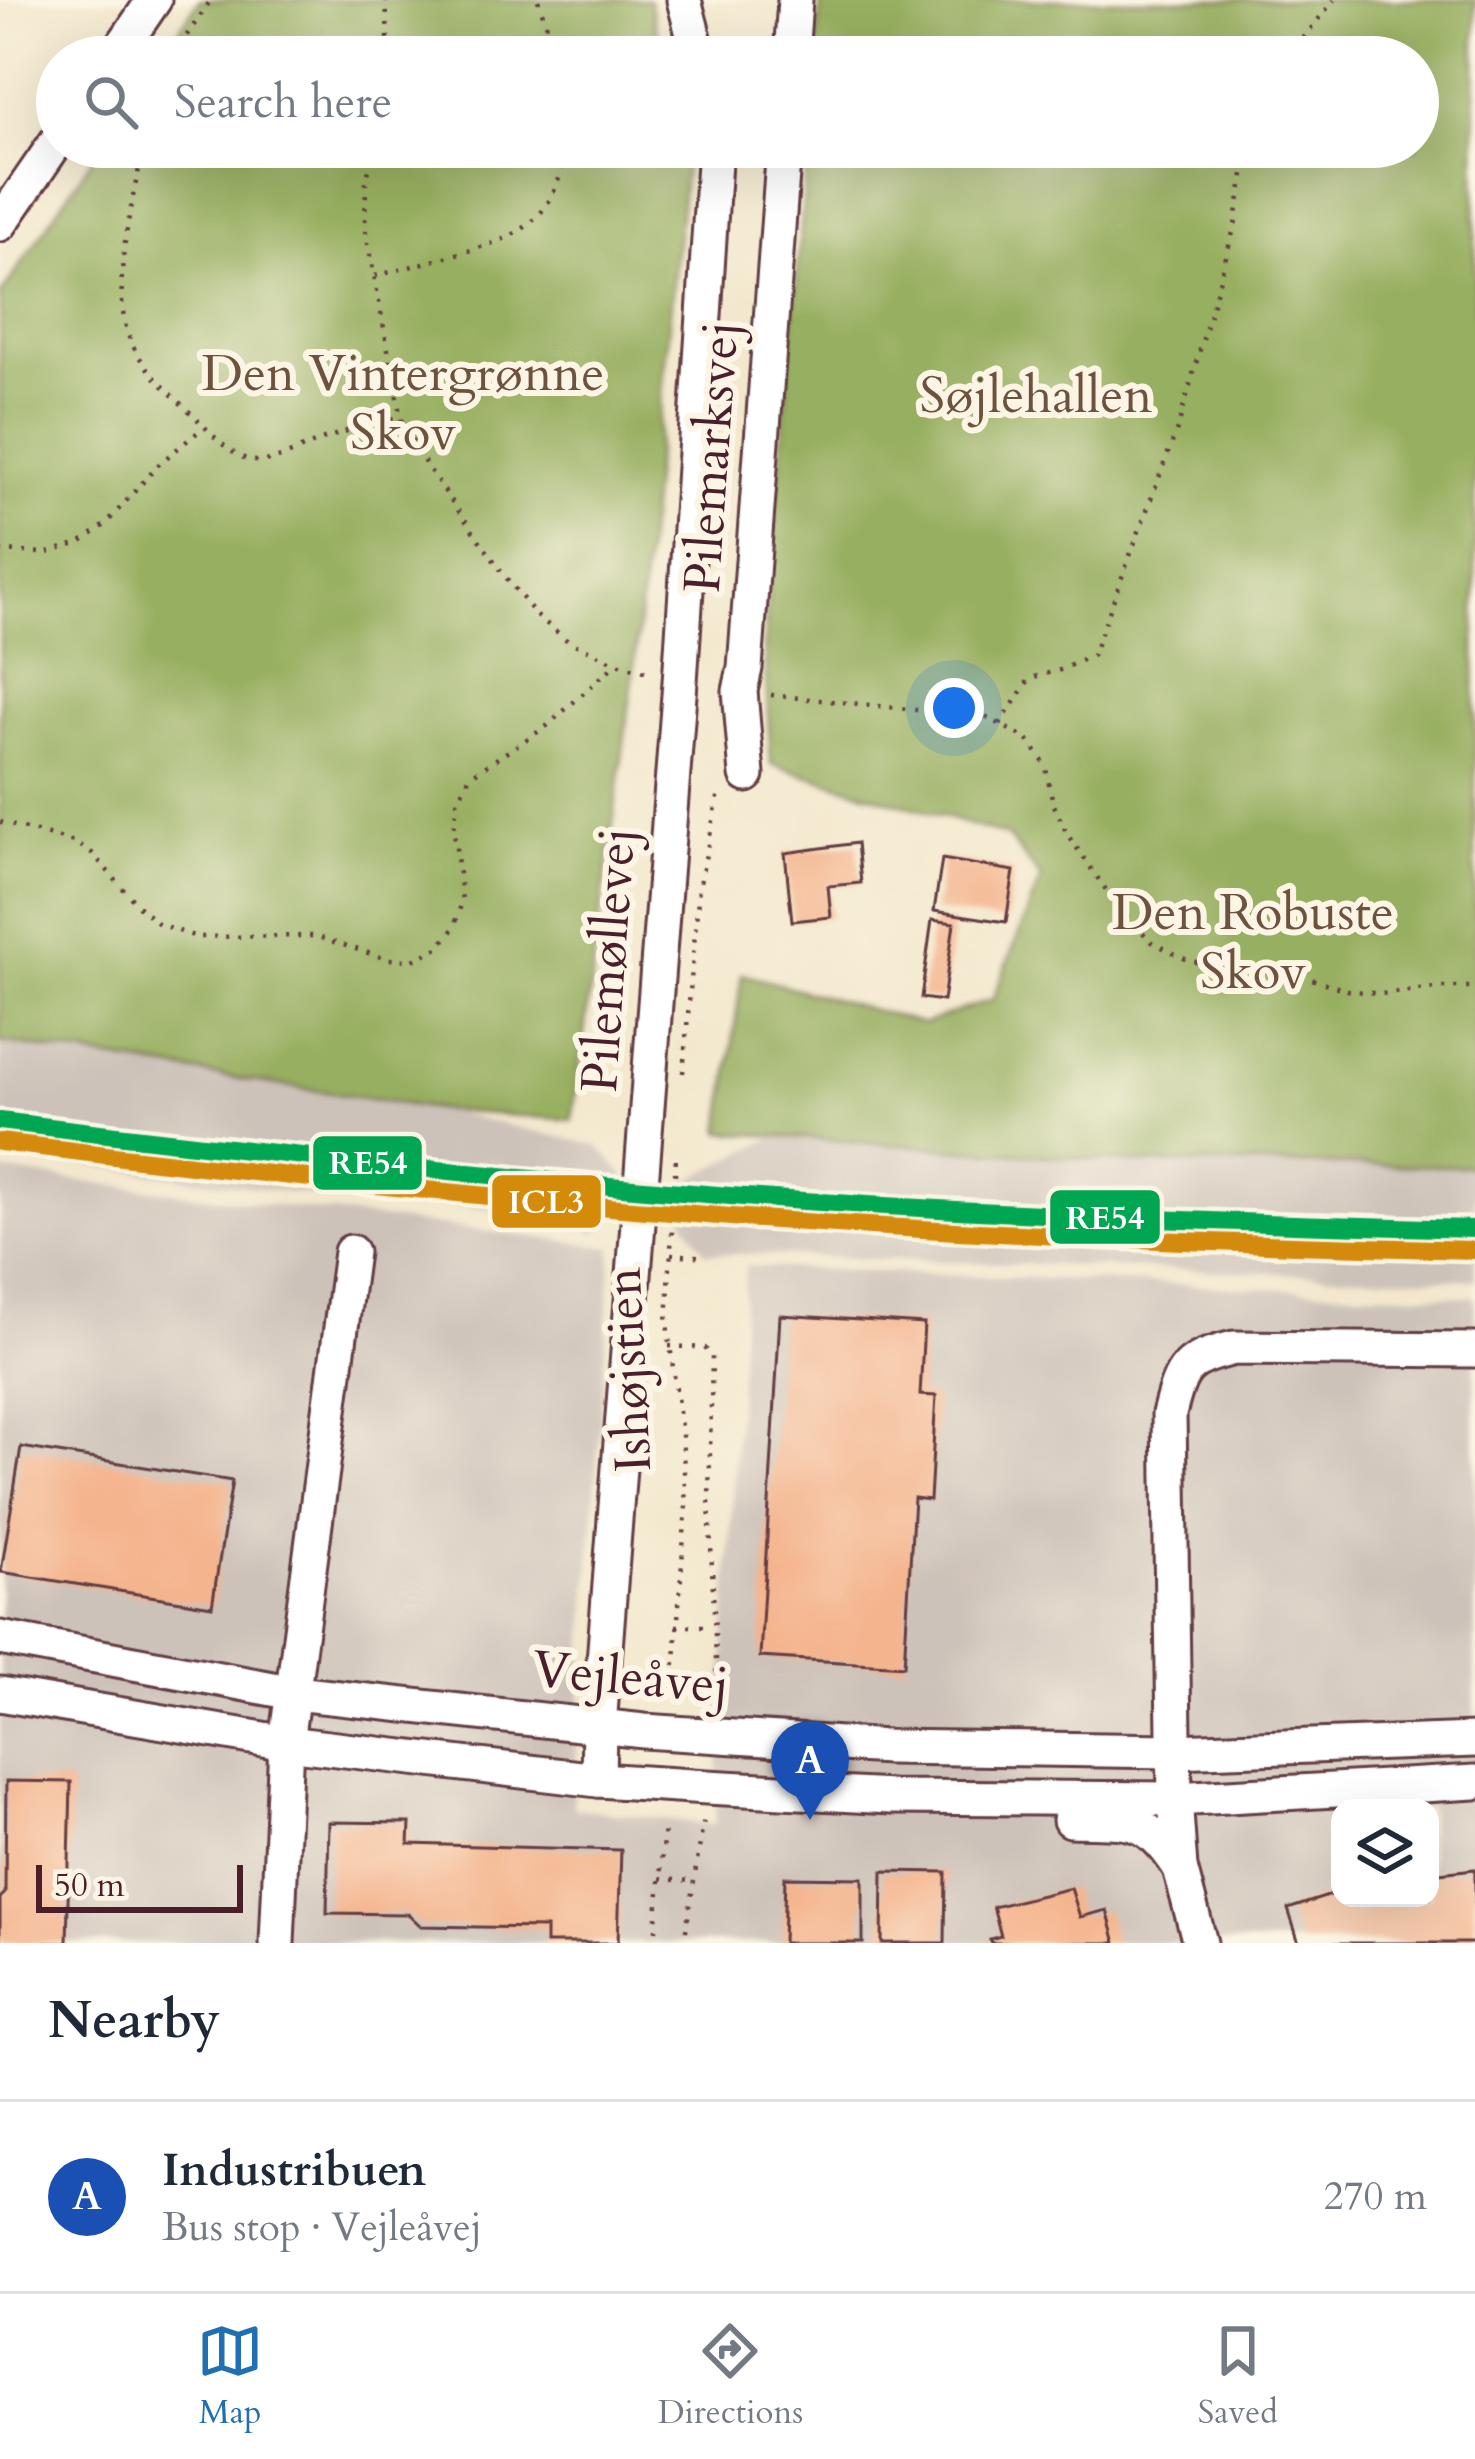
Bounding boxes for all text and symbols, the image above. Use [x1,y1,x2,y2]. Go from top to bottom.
search box [36,36,1439,168]
icon: search [78,69,144,135]
text: Search here [174,72,392,133]
street label: Pilemarksvej [668,319,756,595]
park label: Den Vintergrønne Skov [201,339,605,468]
park label: Søjlehallen [920,361,1152,431]
your location [924,678,984,738]
street label: Pilemøllevej [565,826,653,1095]
park label: Den Robuste Skov [1112,878,1394,1007]
line badge: RE54 [311,1134,424,1192]
text: RE54 [328,1141,408,1186]
line badge: ICL3 [490,1173,603,1230]
text: ICL3 [508,1180,584,1225]
line badge: RE54 [1048,1188,1162,1246]
text: RE54 [1065,1196,1145,1241]
street label: Ishøjstien [589,1266,669,1474]
street label: Vejleåvej [530,1635,732,1721]
pin: A [771,1721,849,1820]
map controls [1331,1799,1439,1907]
button: layers [1331,1799,1439,1907]
scale bar [36,1859,243,1912]
text: 50 m [54,1863,125,1908]
text: Nearby [48,1986,220,2056]
text: Industribuen [162,2140,426,2201]
text: A [72,2170,102,2223]
text: 270 m [1324,2170,1427,2223]
text: Bus stop · Vejleåvej [162,2201,482,2254]
tab: Map [197,2318,263,2435]
tab: Directions [658,2318,803,2435]
tab: Saved [1198,2318,1278,2435]

